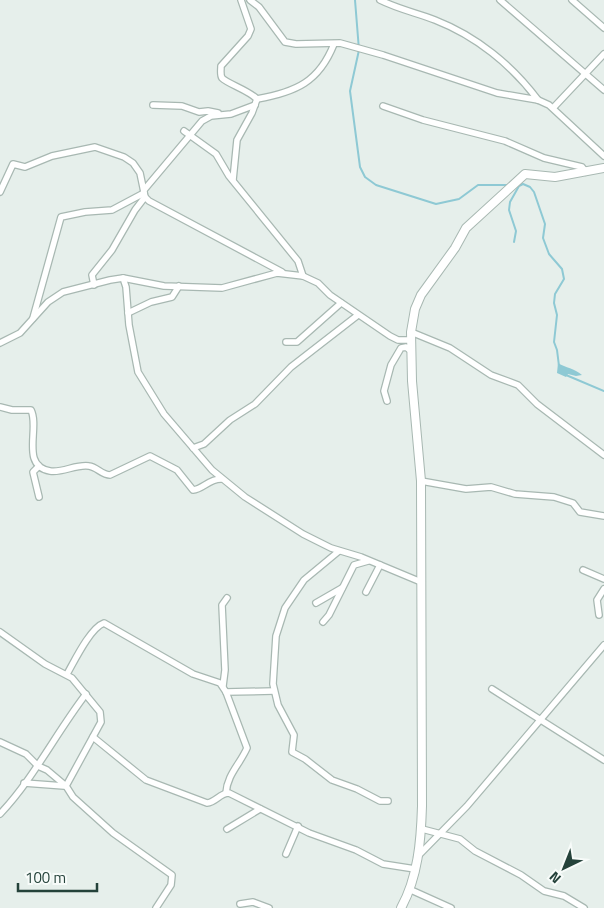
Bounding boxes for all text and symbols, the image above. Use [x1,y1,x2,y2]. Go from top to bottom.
north arrow [539,843,589,893]
scale bar [18,860,96,892]
text: 100 m [25,866,66,889]
text: N [544,867,566,889]

